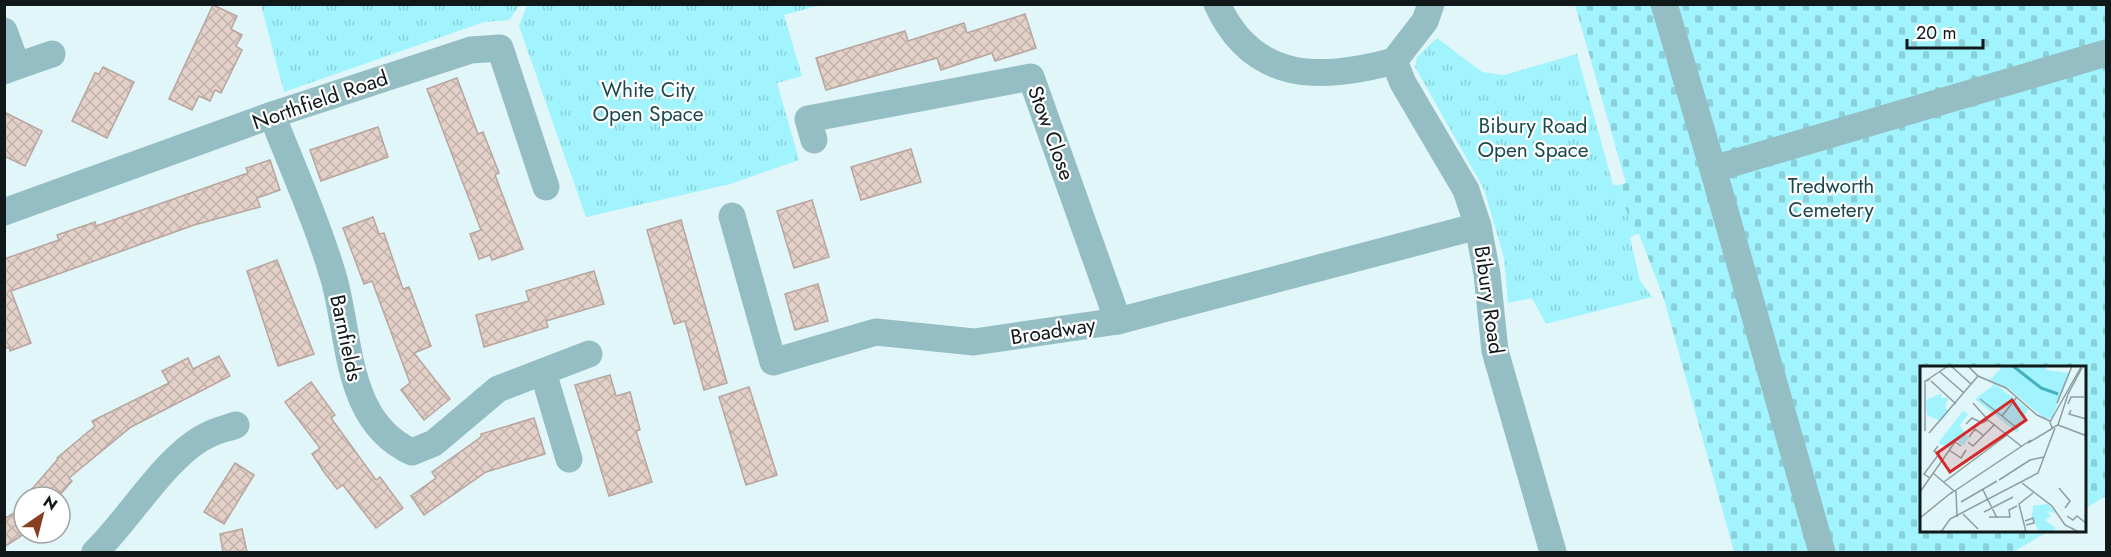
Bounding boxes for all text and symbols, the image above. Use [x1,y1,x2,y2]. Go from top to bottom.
scale bar [1907,12,1984,50]
text: 20 m [1916,20,1956,46]
street label: Northfield Road [248,63,392,137]
park label: White City Open Space [592,75,704,129]
street label: Stow Close [1020,82,1082,184]
park label: Bibury Road Open Space [1477,111,1589,165]
park label: Tredworth Cemetery [1788,171,1874,225]
street label: Bibury Road [1467,244,1511,356]
street label: Barnfields [322,292,370,384]
street label: Broadway [1008,309,1098,353]
inset map [1920,366,2087,533]
north arrow [12,485,72,545]
text: N [39,490,62,516]

